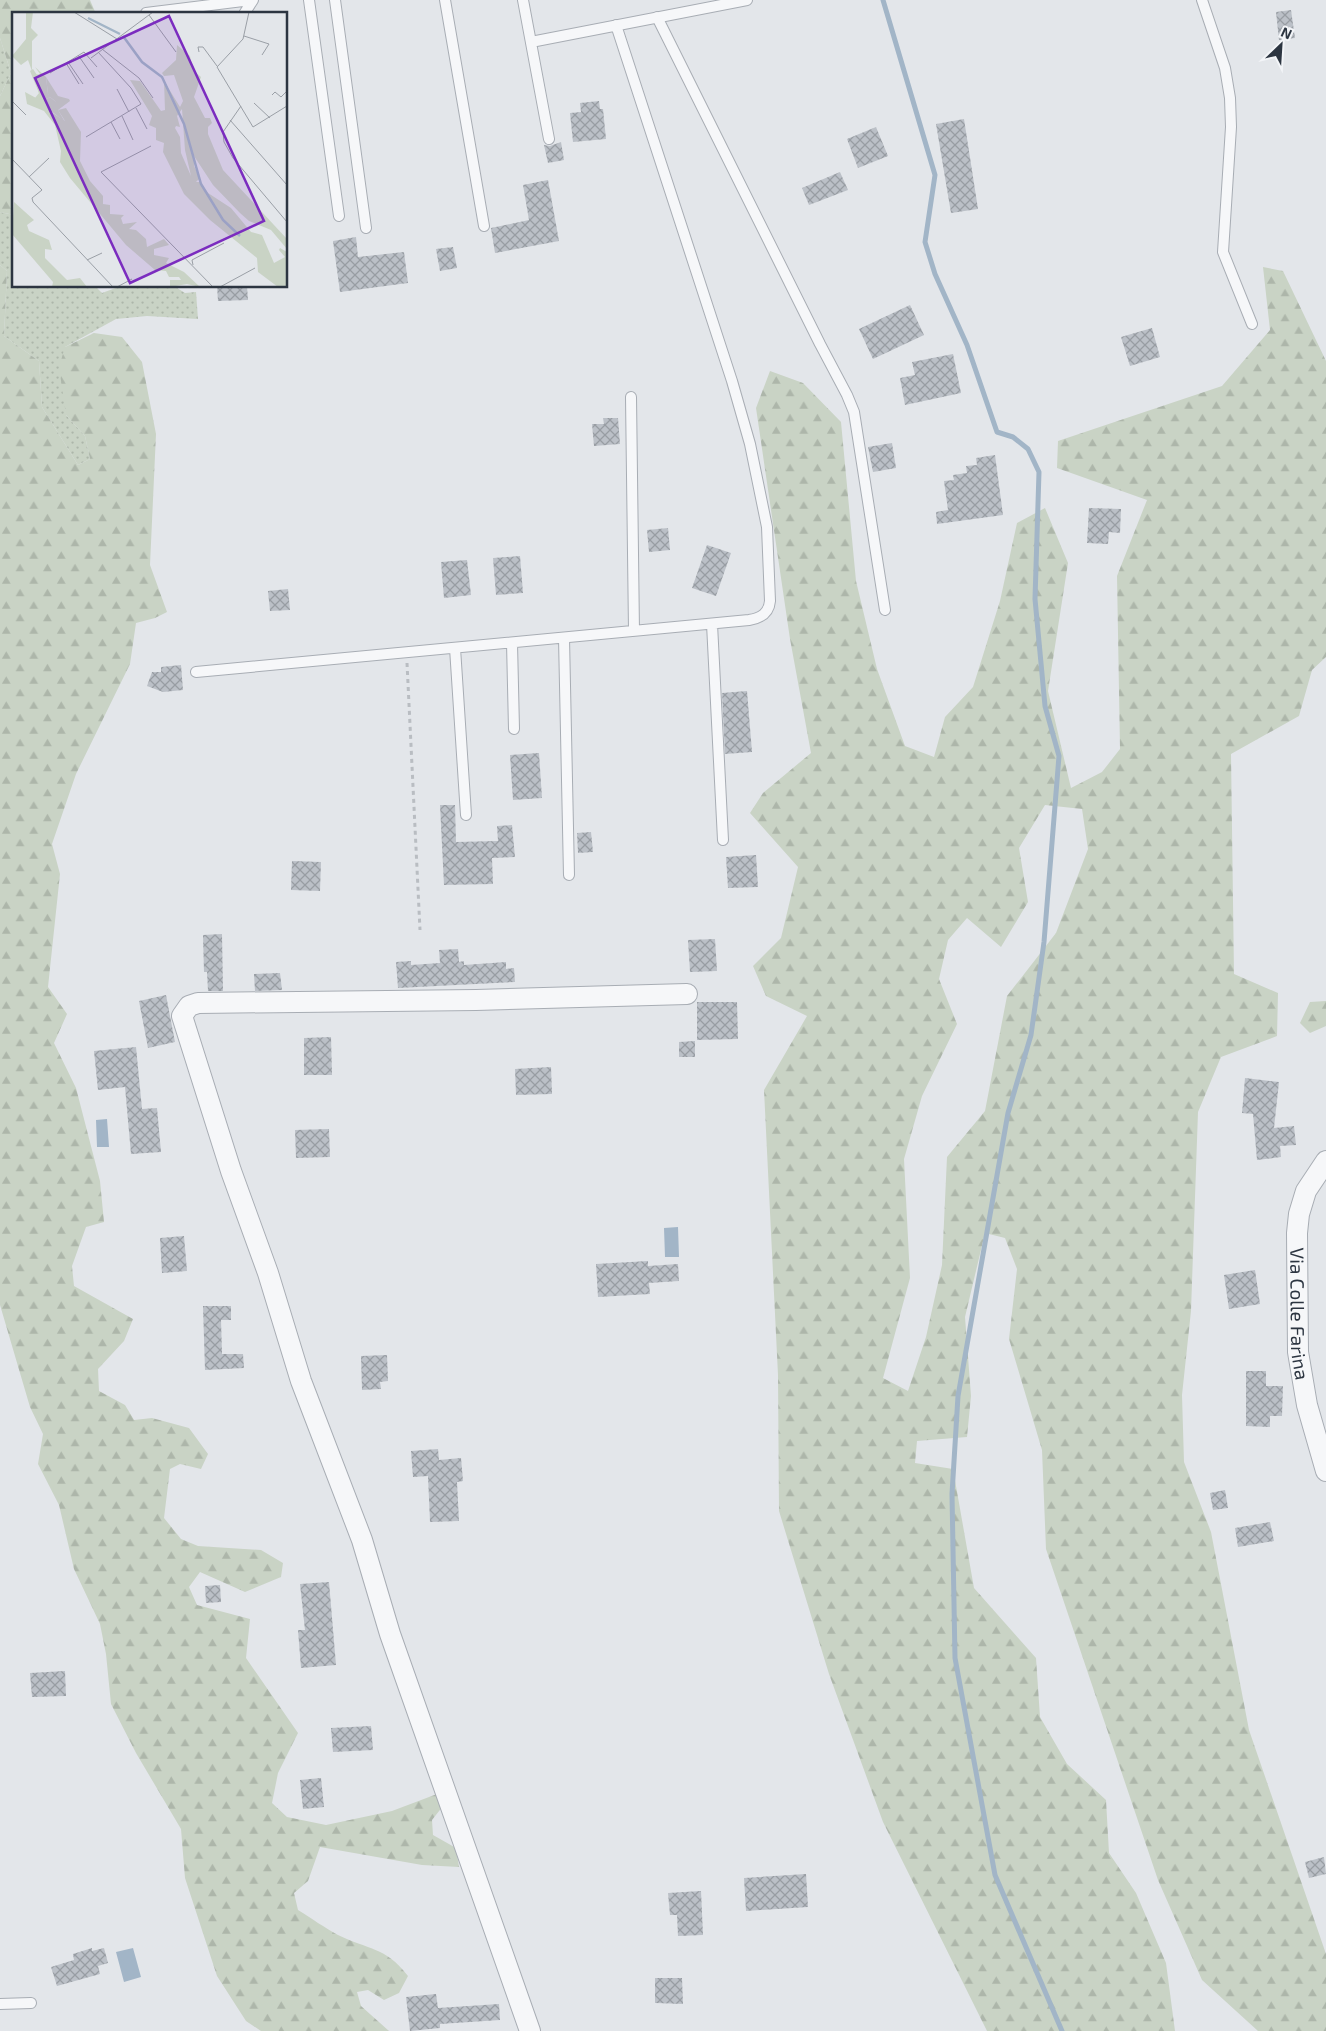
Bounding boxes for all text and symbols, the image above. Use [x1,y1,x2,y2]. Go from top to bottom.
inset map [12,12,288,288]
north arrow [1256,20,1306,70]
text: N [1279,23,1295,43]
street label: Via Colle Farina [1286,1247,1315,1381]

